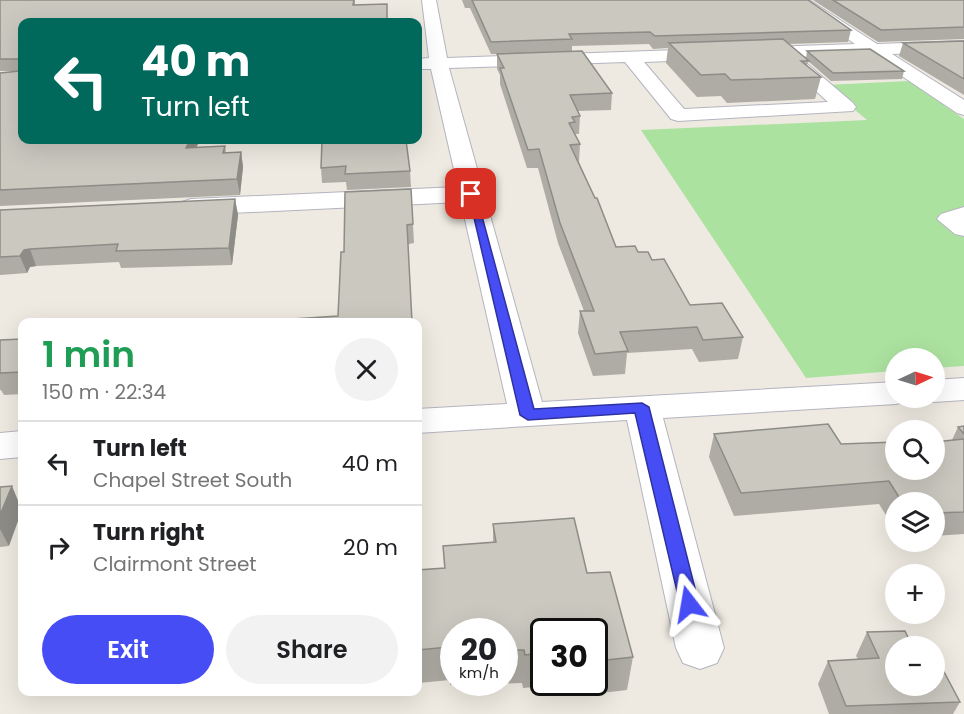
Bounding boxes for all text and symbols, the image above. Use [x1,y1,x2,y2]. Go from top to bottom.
text: 40 m [141,32,250,91]
icon: left [42,42,120,120]
text: Turn left [141,88,250,125]
pin [445,168,496,219]
icon: arrive [454,177,487,210]
text: 1 min [42,329,135,380]
button: close [335,338,398,401]
north arrow [885,348,945,408]
map controls [885,348,945,696]
text: 150 m · 22:34 [42,378,166,406]
button: search [885,420,945,480]
text: Turn left [93,433,187,464]
icon: left [42,447,75,480]
text: 40 m [342,448,398,479]
text: Chapel Street South [93,466,292,494]
button: layers [885,492,945,552]
text: Turn right [93,517,204,548]
icon: right [42,531,75,564]
text: 20 m [343,532,398,563]
text: Clairmont Street [93,550,257,578]
button: + [885,564,945,624]
position arrow [657,572,721,636]
button: Exit [42,615,214,684]
button: Share [226,615,398,684]
speed limit sign: 30 [530,618,608,696]
text: 20 [461,628,497,671]
button: − [885,636,945,696]
text: km/h [459,662,499,683]

